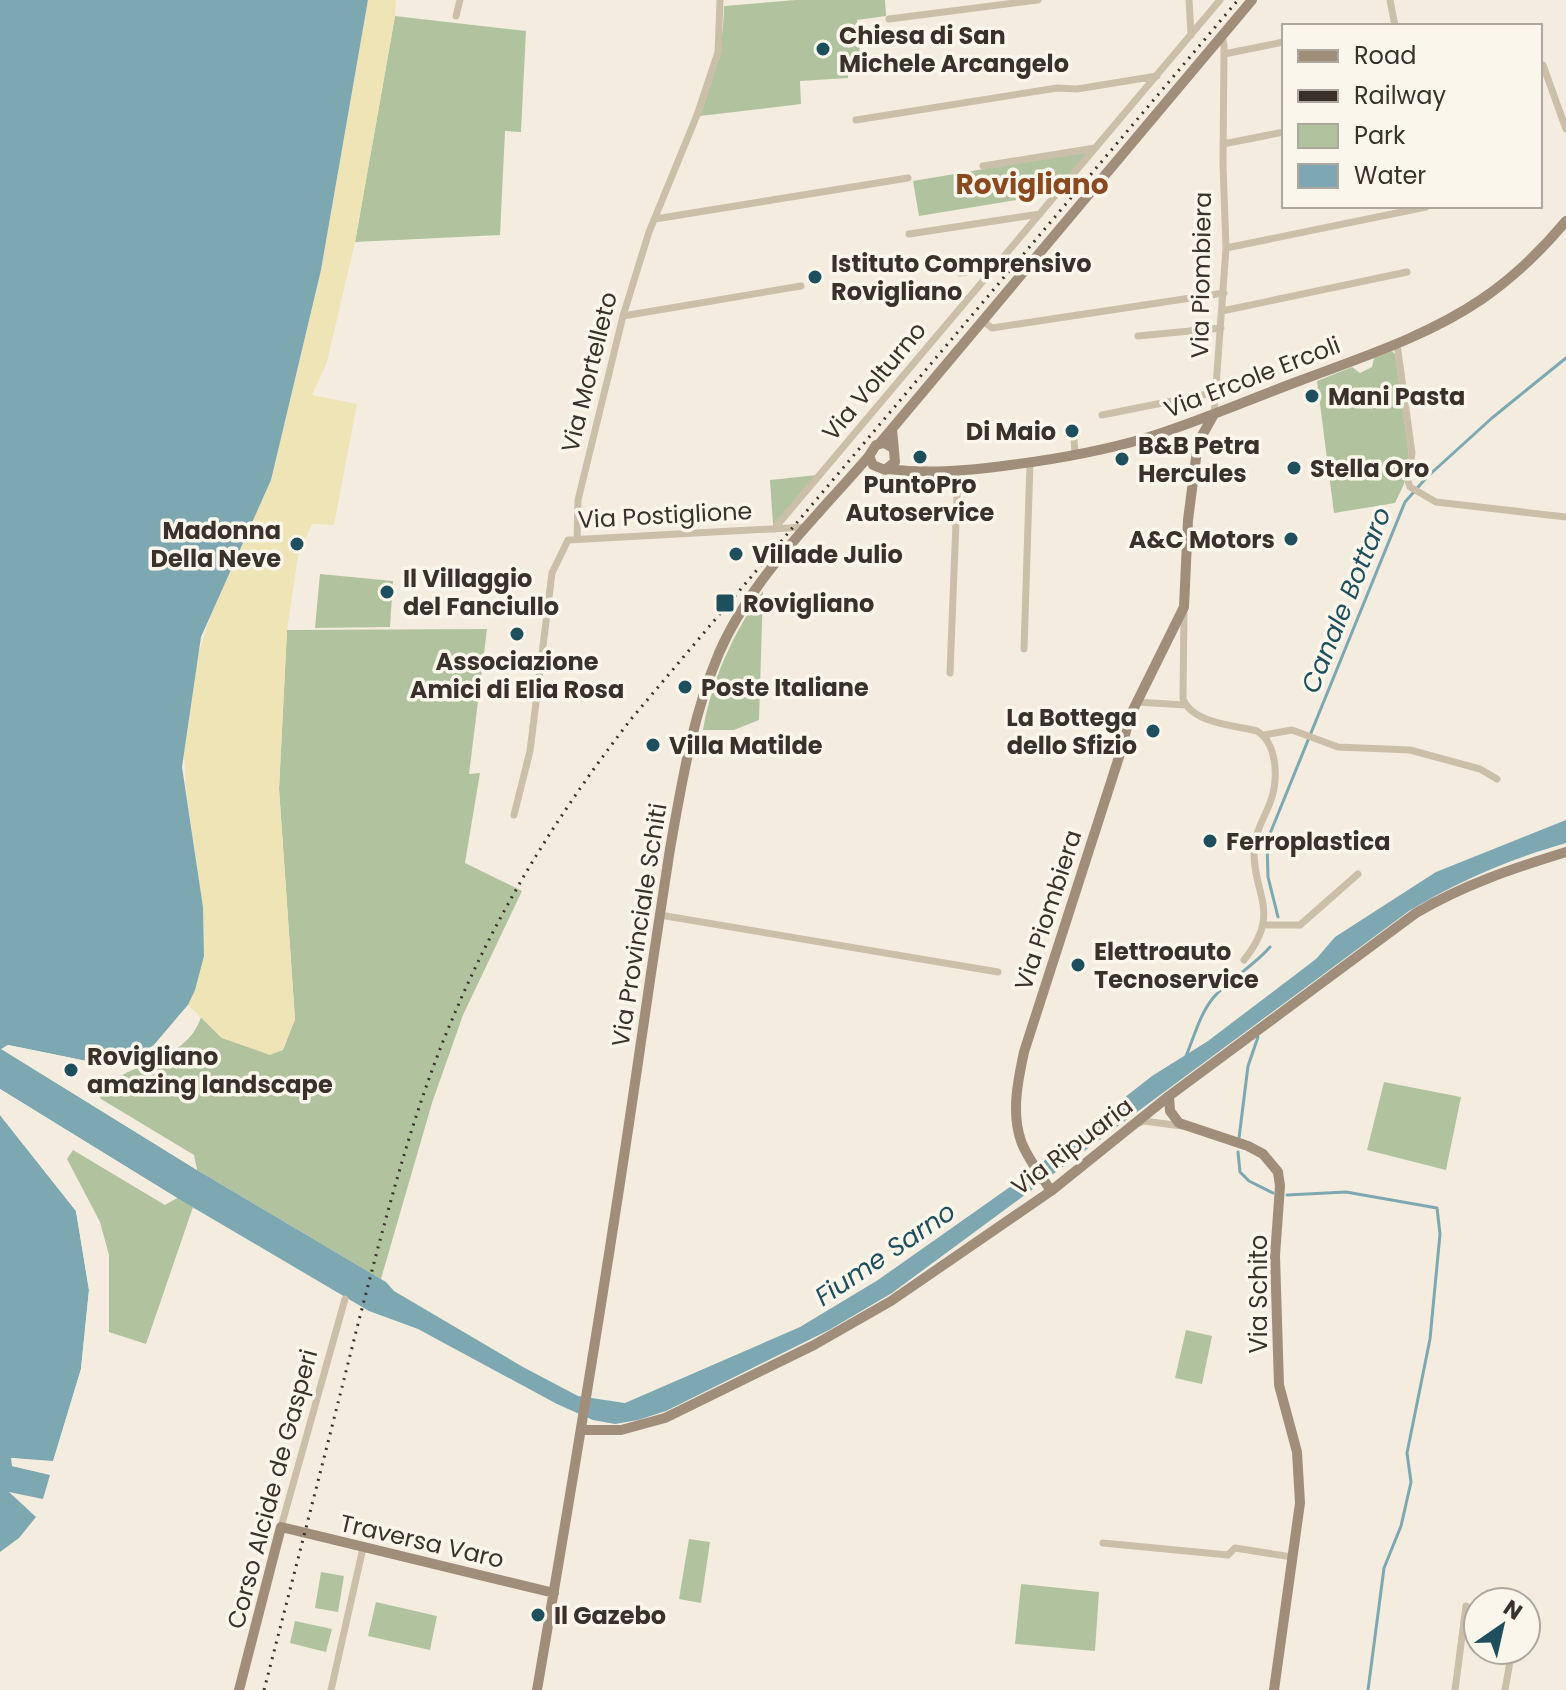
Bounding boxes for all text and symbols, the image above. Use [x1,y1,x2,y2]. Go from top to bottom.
place label: Chiesa di San Michele Arcangelo [839,19,1069,80]
legend [1282,24,1542,208]
text: Road [1354,39,1416,72]
marker: Chiesa di San Michele Arcangelo [814,40,832,58]
text: Railway [1354,79,1447,112]
text: Park [1354,119,1406,152]
text: Water [1354,159,1426,192]
district label: Rovigliano [955,165,1109,204]
street label: Via Piombiera [1183,191,1219,359]
place label: Istituto Comprensivo Rovigliano [831,247,1092,308]
marker: Istituto Comprensivo Rovigliano [806,268,824,286]
street label: Via Mortelleto [553,288,625,456]
street label: Via Volturno [814,314,934,448]
street label: Via Ercole Ercoli [1159,328,1345,426]
place label: Mani Pasta [1328,380,1465,413]
marker: Mani Pasta [1303,387,1321,405]
place label: Di Maio [966,415,1056,448]
marker: Di Maio [1063,422,1081,440]
place label: B&B Petra Hercules [1138,429,1260,490]
marker: PuntoPro Autoservice [911,448,929,466]
marker: B&B Petra Hercules [1113,450,1131,468]
place label: Stella Oro [1310,452,1429,485]
marker: Stella Oro [1285,459,1303,477]
place label: PuntoPro Autoservice [846,468,995,529]
street label: Via Postiglione [577,494,753,536]
water label: Canale Bottaro [1292,502,1400,698]
place label: Madonna Della Neve [151,514,281,575]
place label: A&C Motors [1129,523,1275,556]
marker: A&C Motors [1282,530,1300,548]
marker: Madonna Della Neve [288,535,306,553]
place label: Villade Julio [752,538,903,571]
marker: Villade Julio [727,545,745,563]
place label: Il Villaggio del Fanciullo [403,562,559,623]
marker: Il Villaggio del Fanciullo [378,583,396,601]
place label: Rovigliano [743,587,874,620]
marker: Rovigliano [714,592,736,614]
marker: Associazione Amici di Elia Rosa [508,625,526,643]
place label: Associazione Amici di Elia Rosa [410,645,624,706]
place label: Poste Italiane [701,671,869,704]
marker: Poste Italiane [676,678,694,696]
place label: La Bottega dello Sfizio [1006,701,1137,762]
marker: La Bottega dello Sfizio [1144,722,1162,740]
place label: Villa Matilde [669,729,823,762]
marker: Villa Matilde [644,736,662,754]
street label: Via Provinciale Schiti [603,801,675,1049]
place label: Ferroplastica [1226,825,1390,858]
street label: Via Piombiera [1007,826,1089,994]
marker: Ferroplastica [1201,832,1219,850]
place label: Elettroauto Tecnoservice [1094,935,1259,996]
marker: Elettroauto Tecnoservice [1069,956,1087,974]
place label: Rovigliano amazing landscape [87,1040,333,1101]
marker: Rovigliano amazing landscape [62,1061,80,1079]
street label: Via Ripuaria [1005,1089,1139,1203]
water label: Fiume Sarno [808,1194,962,1314]
street label: Via Schito [1242,1235,1275,1353]
street label: Corso Alcide de Gasperi [219,1346,325,1632]
street label: Traversa Varo [337,1506,507,1576]
north arrow [1462,1586,1542,1666]
text: N [1497,1592,1528,1627]
place label: Il Gazebo [554,1599,666,1632]
marker: Il Gazebo [529,1606,547,1624]

